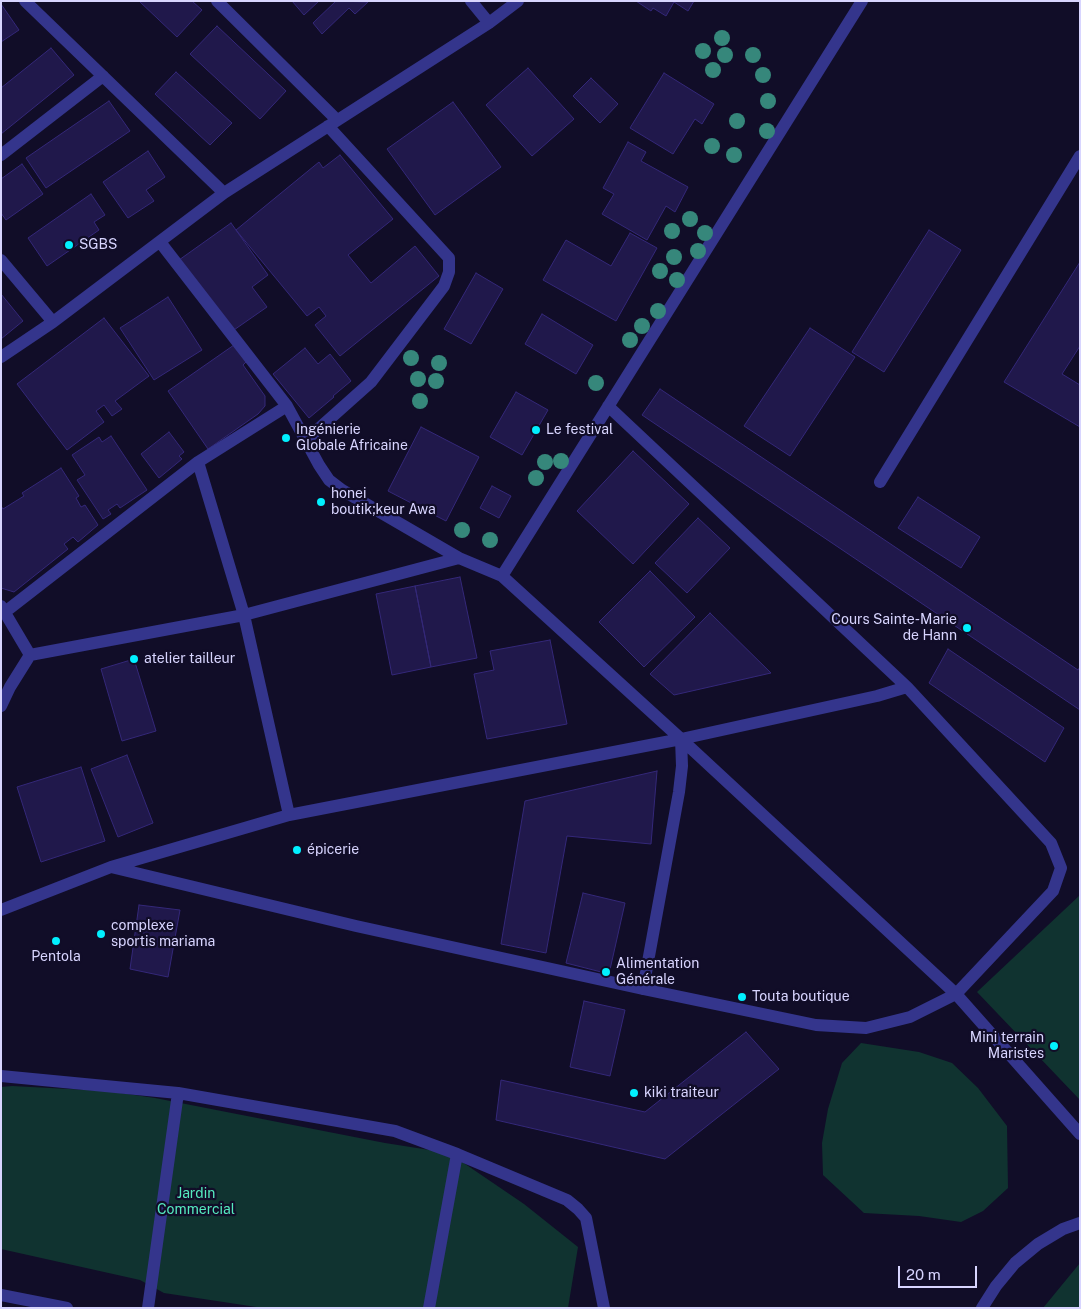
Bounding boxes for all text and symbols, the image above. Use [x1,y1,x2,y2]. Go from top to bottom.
place label: SGBS [79,237,117,253]
marker: SGBS [63,239,75,251]
place label: Ingénierie Globale Africaine [296,422,408,454]
place label: Le festival [546,422,613,438]
marker: Le festival [530,424,542,436]
marker: Ingénierie Globale Africaine [280,432,292,444]
place label: honei boutik;keur Awa [331,486,436,518]
marker: honei boutik;keur Awa [315,496,327,508]
place label: Cours Sainte-Marie de Hann [831,612,957,644]
marker: Cours Sainte-Marie de Hann [961,622,973,634]
place label: atelier tailleur [144,651,235,667]
marker: atelier tailleur [128,653,140,665]
place label: épicerie [307,842,359,858]
marker: épicerie [291,844,303,856]
place label: complexe sportis mariama [111,918,215,950]
marker: complexe sportis mariama [95,928,107,940]
marker: Pentola [50,935,62,947]
place label: Pentola [31,949,81,965]
place label: Alimentation Générale [616,956,699,989]
marker: Alimentation Générale [600,966,612,978]
place label: Touta boutique [752,989,850,1005]
marker: Touta boutique [736,991,748,1003]
place label: Mini terrain Maristes [970,1030,1044,1062]
marker: Mini terrain Maristes [1048,1040,1060,1052]
place label: kiki traiteur [644,1085,719,1101]
marker: kiki traiteur [628,1087,640,1099]
park label: Jardin Commercial [157,1186,235,1218]
scale bar [901,1256,980,1288]
text: 20 m [906,1266,941,1283]

